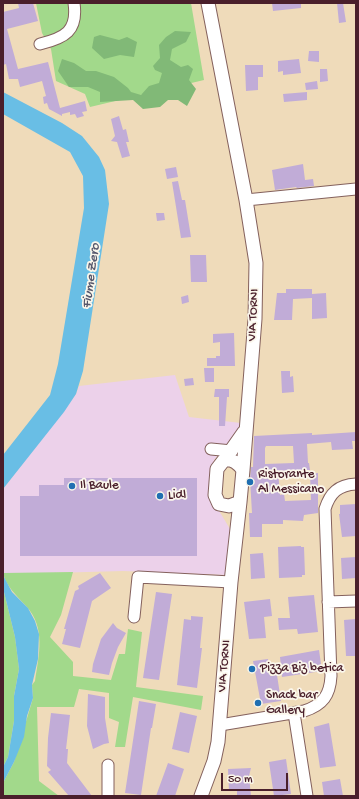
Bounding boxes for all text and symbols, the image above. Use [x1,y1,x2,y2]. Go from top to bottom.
water label: Fiume Zero [79,242,105,310]
street label: VIA TORNI [245,288,263,342]
place label: Ristorante Al Messicano [258,467,324,498]
marker: Ristorante Al Messicano [245,477,255,487]
place label: Il Baule [80,478,119,494]
marker: Il Baule [67,481,77,491]
place label: Lidl [168,488,186,504]
marker: Lidl [155,491,165,501]
street label: VIA TORNI [215,639,235,693]
place label: Pizza Biz betica [260,661,343,677]
marker: Pizza Biz betica [247,664,257,674]
place label: Snack bar Gallery [266,688,317,719]
marker: Snack bar Gallery [253,698,263,708]
scale bar [223,765,290,791]
text: 50 m [228,773,253,787]

